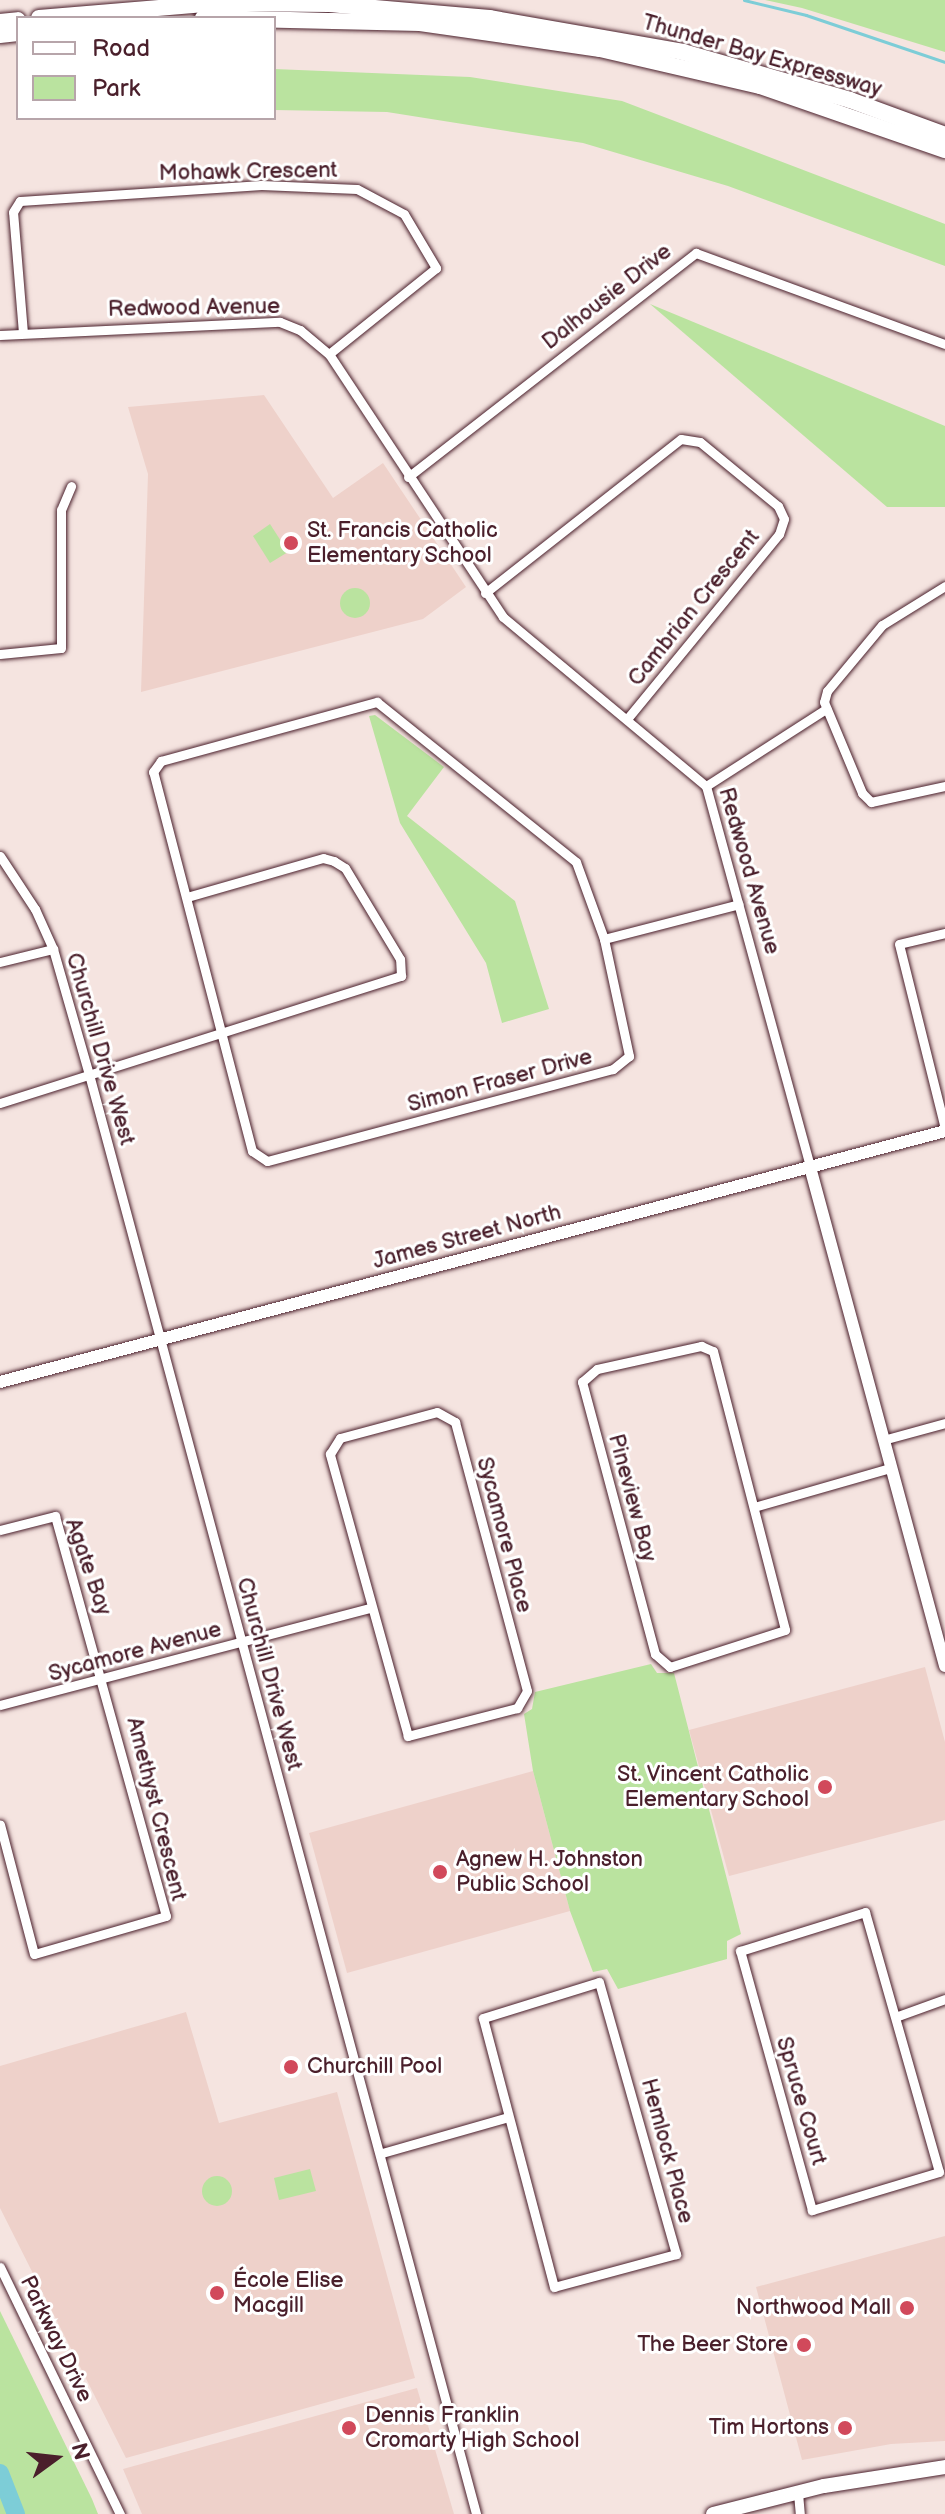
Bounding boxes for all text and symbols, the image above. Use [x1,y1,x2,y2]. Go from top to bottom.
street label: Thunder Bay Expressway [639,9,885,103]
legend [16,16,276,120]
text: Road [92,34,150,63]
text: Park [92,74,140,103]
street label: Mohawk Crescent [158,157,338,187]
street label: Dalhousie Drive [537,238,677,356]
street label: Redwood Avenue [108,293,280,323]
place label: St. Francis Catholic Elementary School [307,517,498,568]
street label: Cambrian Crescent [623,524,765,692]
marker: St. Francis Catholic Elementary School [282,534,300,552]
street label: Redwood Avenue [713,784,785,958]
street label: Churchill Drive West [60,950,140,1148]
street label: Simon Fraser Drive [405,1044,595,1118]
street label: James Street North [370,1199,564,1275]
street label: Pineview Bay [602,1431,662,1565]
street label: Sycamore Place [471,1454,537,1616]
street label: Agate Bay [59,1515,117,1619]
street label: Churchill Drive West [230,1574,308,1774]
street label: Sycamore Avenue [46,1616,224,1688]
street label: Amethyst Crescent [120,1715,192,1903]
place label: St. Vincent Catholic Elementary School [616,1761,809,1812]
marker: St. Vincent Catholic Elementary School [816,1778,834,1796]
place label: Agnew H. Johnston Public School [456,1846,644,1898]
marker: Agnew H. Johnston Public School [431,1863,449,1881]
street label: Spruce Court [770,2034,832,2168]
place label: Churchill Pool [307,2054,442,2080]
marker: Churchill Pool [282,2058,300,2076]
street label: Hemlock Place [635,2076,699,2226]
place label: École Elise Macgill [233,2267,343,2318]
street label: Parkway Drive [14,2271,98,2407]
marker: École Elise Macgill [208,2284,226,2302]
place label: Northwood Mall [736,2295,891,2321]
marker: Northwood Mall [898,2299,916,2317]
place label: The Beer Store [637,2332,788,2358]
marker: The Beer Store [795,2336,813,2354]
place label: Dennis Franklin Cromarty High School [365,2402,581,2454]
place label: Tim Hortons [709,2415,829,2441]
north arrow [16,2418,96,2498]
marker: Dennis Franklin Cromarty High School [340,2419,358,2437]
marker: Tim Hortons [836,2419,854,2437]
text: N [64,2440,95,2463]

